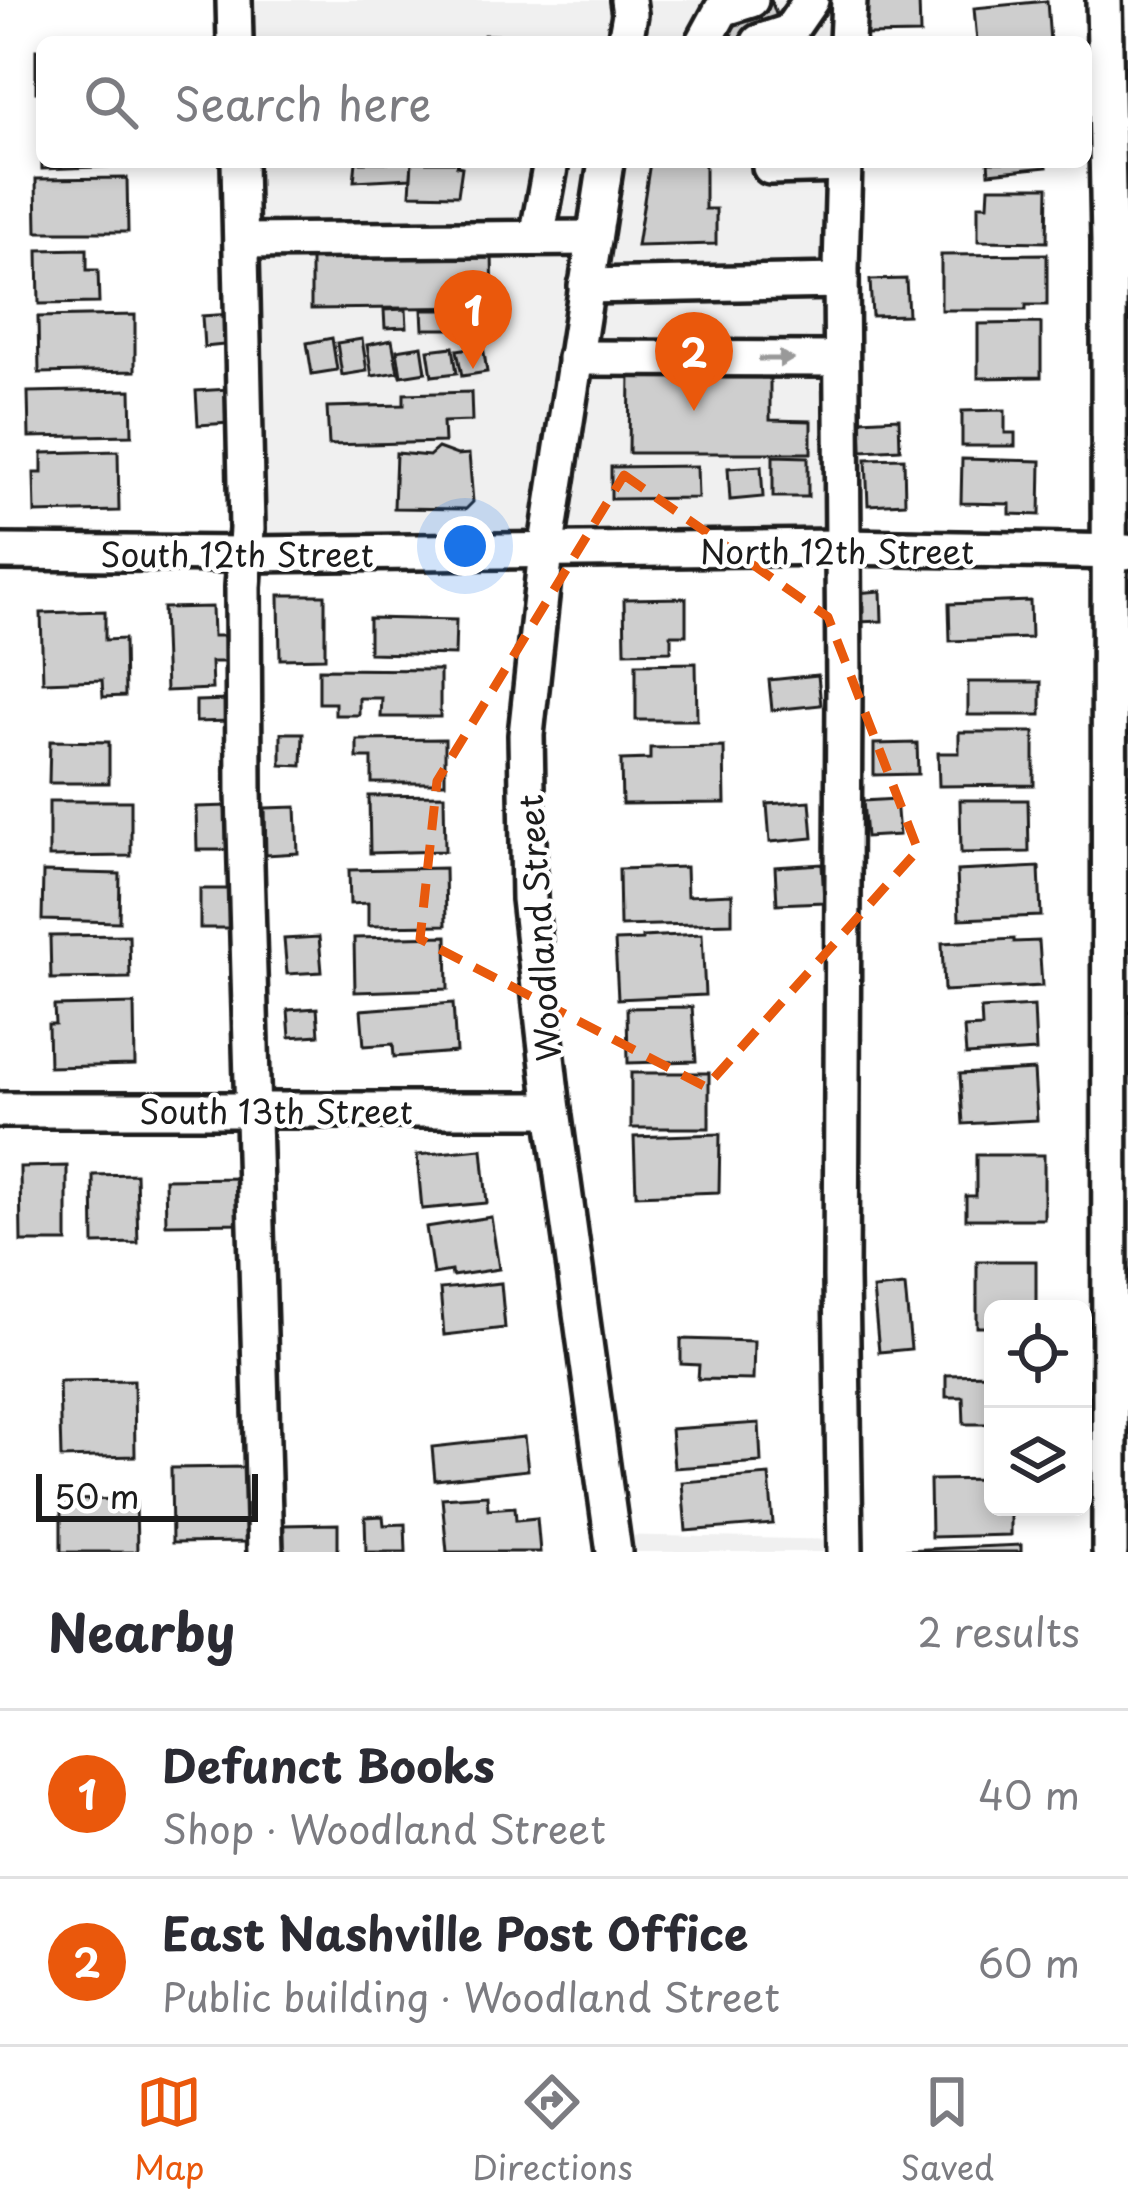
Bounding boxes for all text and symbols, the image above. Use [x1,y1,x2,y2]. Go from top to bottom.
search box [36,36,1092,168]
text: Search here [174,68,431,136]
icon: search [78,69,144,135]
pin: 1 [434,270,512,369]
pin: 2 [655,312,733,411]
one-way arrow [758,349,796,369]
your location [435,516,495,576]
street label: North 12th Street [700,525,974,575]
street label: South 12th Street [100,528,374,578]
street label: Woodland Street [504,793,572,1063]
street label: South 13th Street [139,1085,413,1135]
map controls [984,1300,1092,1516]
button: locate [984,1300,1092,1408]
button: layers [984,1408,1092,1516]
scale bar [36,1468,258,1521]
text: 50 m [54,1470,140,1520]
text: Nearby [48,1592,235,1669]
text: 2 results [918,1601,1080,1660]
text: Defunct Books [162,1730,495,1798]
text: 1 [78,1764,96,1823]
text: 40 m [978,1764,1080,1823]
text: Shop · Woodland Street [162,1798,606,1857]
text: East Nashville Post Office [162,1898,749,1966]
text: 2 [73,1932,101,1991]
text: 60 m [978,1932,1080,1991]
text: Public building · Woodland Street [162,1966,780,2025]
tab: Map [134,2069,204,2191]
tab: Directions [472,2069,633,2191]
tab: Saved [900,2069,994,2191]

